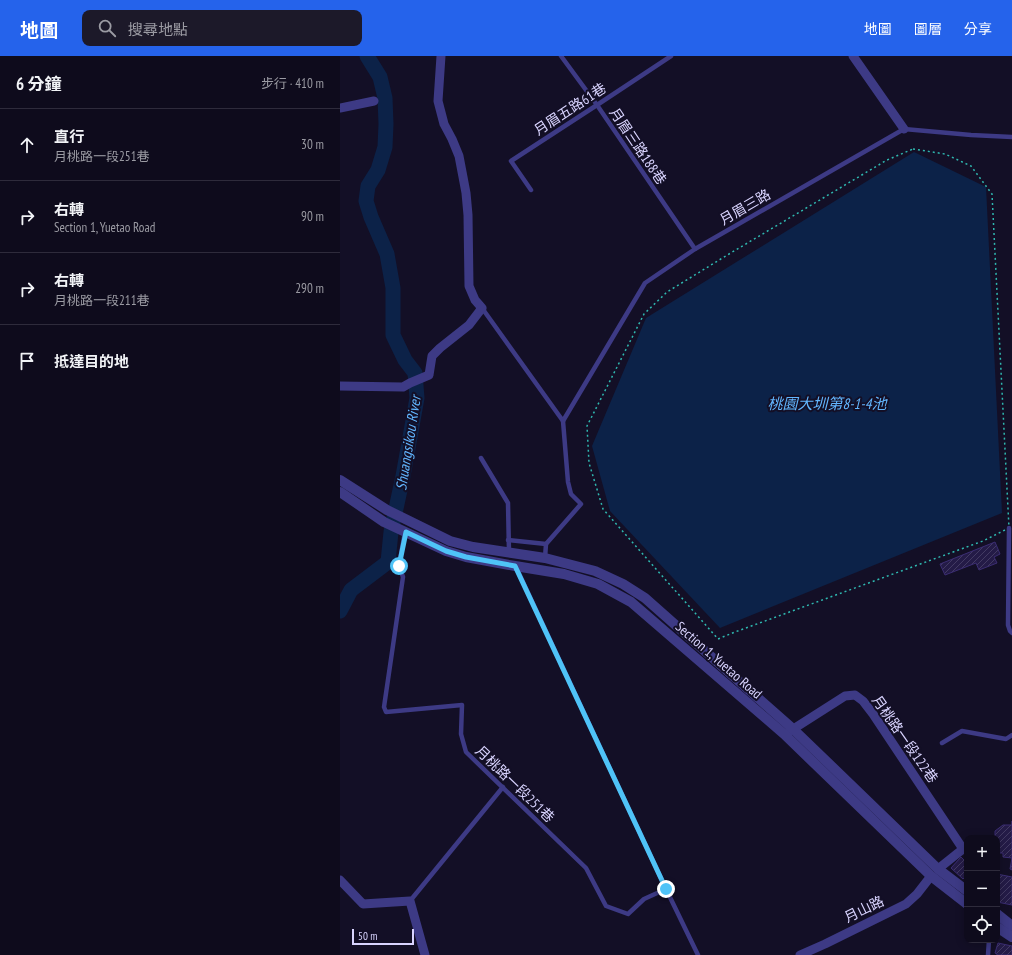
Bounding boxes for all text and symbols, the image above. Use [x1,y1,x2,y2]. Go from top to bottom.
search box [82,10,362,46]
icon: search [96,17,118,39]
text: 地圖 [20,18,58,42]
text: 搜尋地點 [128,20,188,39]
text: 地圖 [864,20,892,38]
text: 圖層 [914,20,942,38]
text: 分享 [964,20,992,38]
text: 6 分鐘 [16,73,62,95]
text: 步行 · 410 m [261,75,324,92]
street label: 月眉五路61巷 [530,79,610,139]
street label: 月眉三路188巷 [606,104,670,188]
text: 直行 [54,127,84,146]
icon: ahead [16,134,38,156]
text: 30 m [301,136,324,153]
text: 月桃路一段251巷 [54,148,150,165]
street label: 月眉三路 [716,185,774,229]
text: 右轉 [54,200,84,219]
icon: right [16,206,38,228]
text: 90 m [301,208,324,225]
text: Section 1, Yuetao Road [54,219,155,236]
text: 右轉 [54,271,84,290]
icon: right [16,278,38,300]
text: 290 m [295,280,324,297]
text: 月桃路一段211巷 [54,292,150,309]
icon: arrive [16,350,38,372]
text: 抵達目的地 [54,352,129,371]
water label: Shuangsikou River [391,393,425,492]
water label: 桃園大圳第8-1-4池 [768,394,888,413]
route start [390,557,408,575]
street label: Section 1, Yuetao Road [672,617,766,703]
street label: 月桃路一段122巷 [868,692,942,786]
street label: 月桃路一段251巷 [472,742,558,826]
map controls [964,835,1000,943]
button: + [964,835,1000,871]
button: − [964,871,1000,907]
route end [657,880,675,898]
street label: 月山路 [841,892,887,926]
button: locate [964,907,1000,943]
scale bar [352,927,414,946]
text: 50 m [358,929,377,943]

